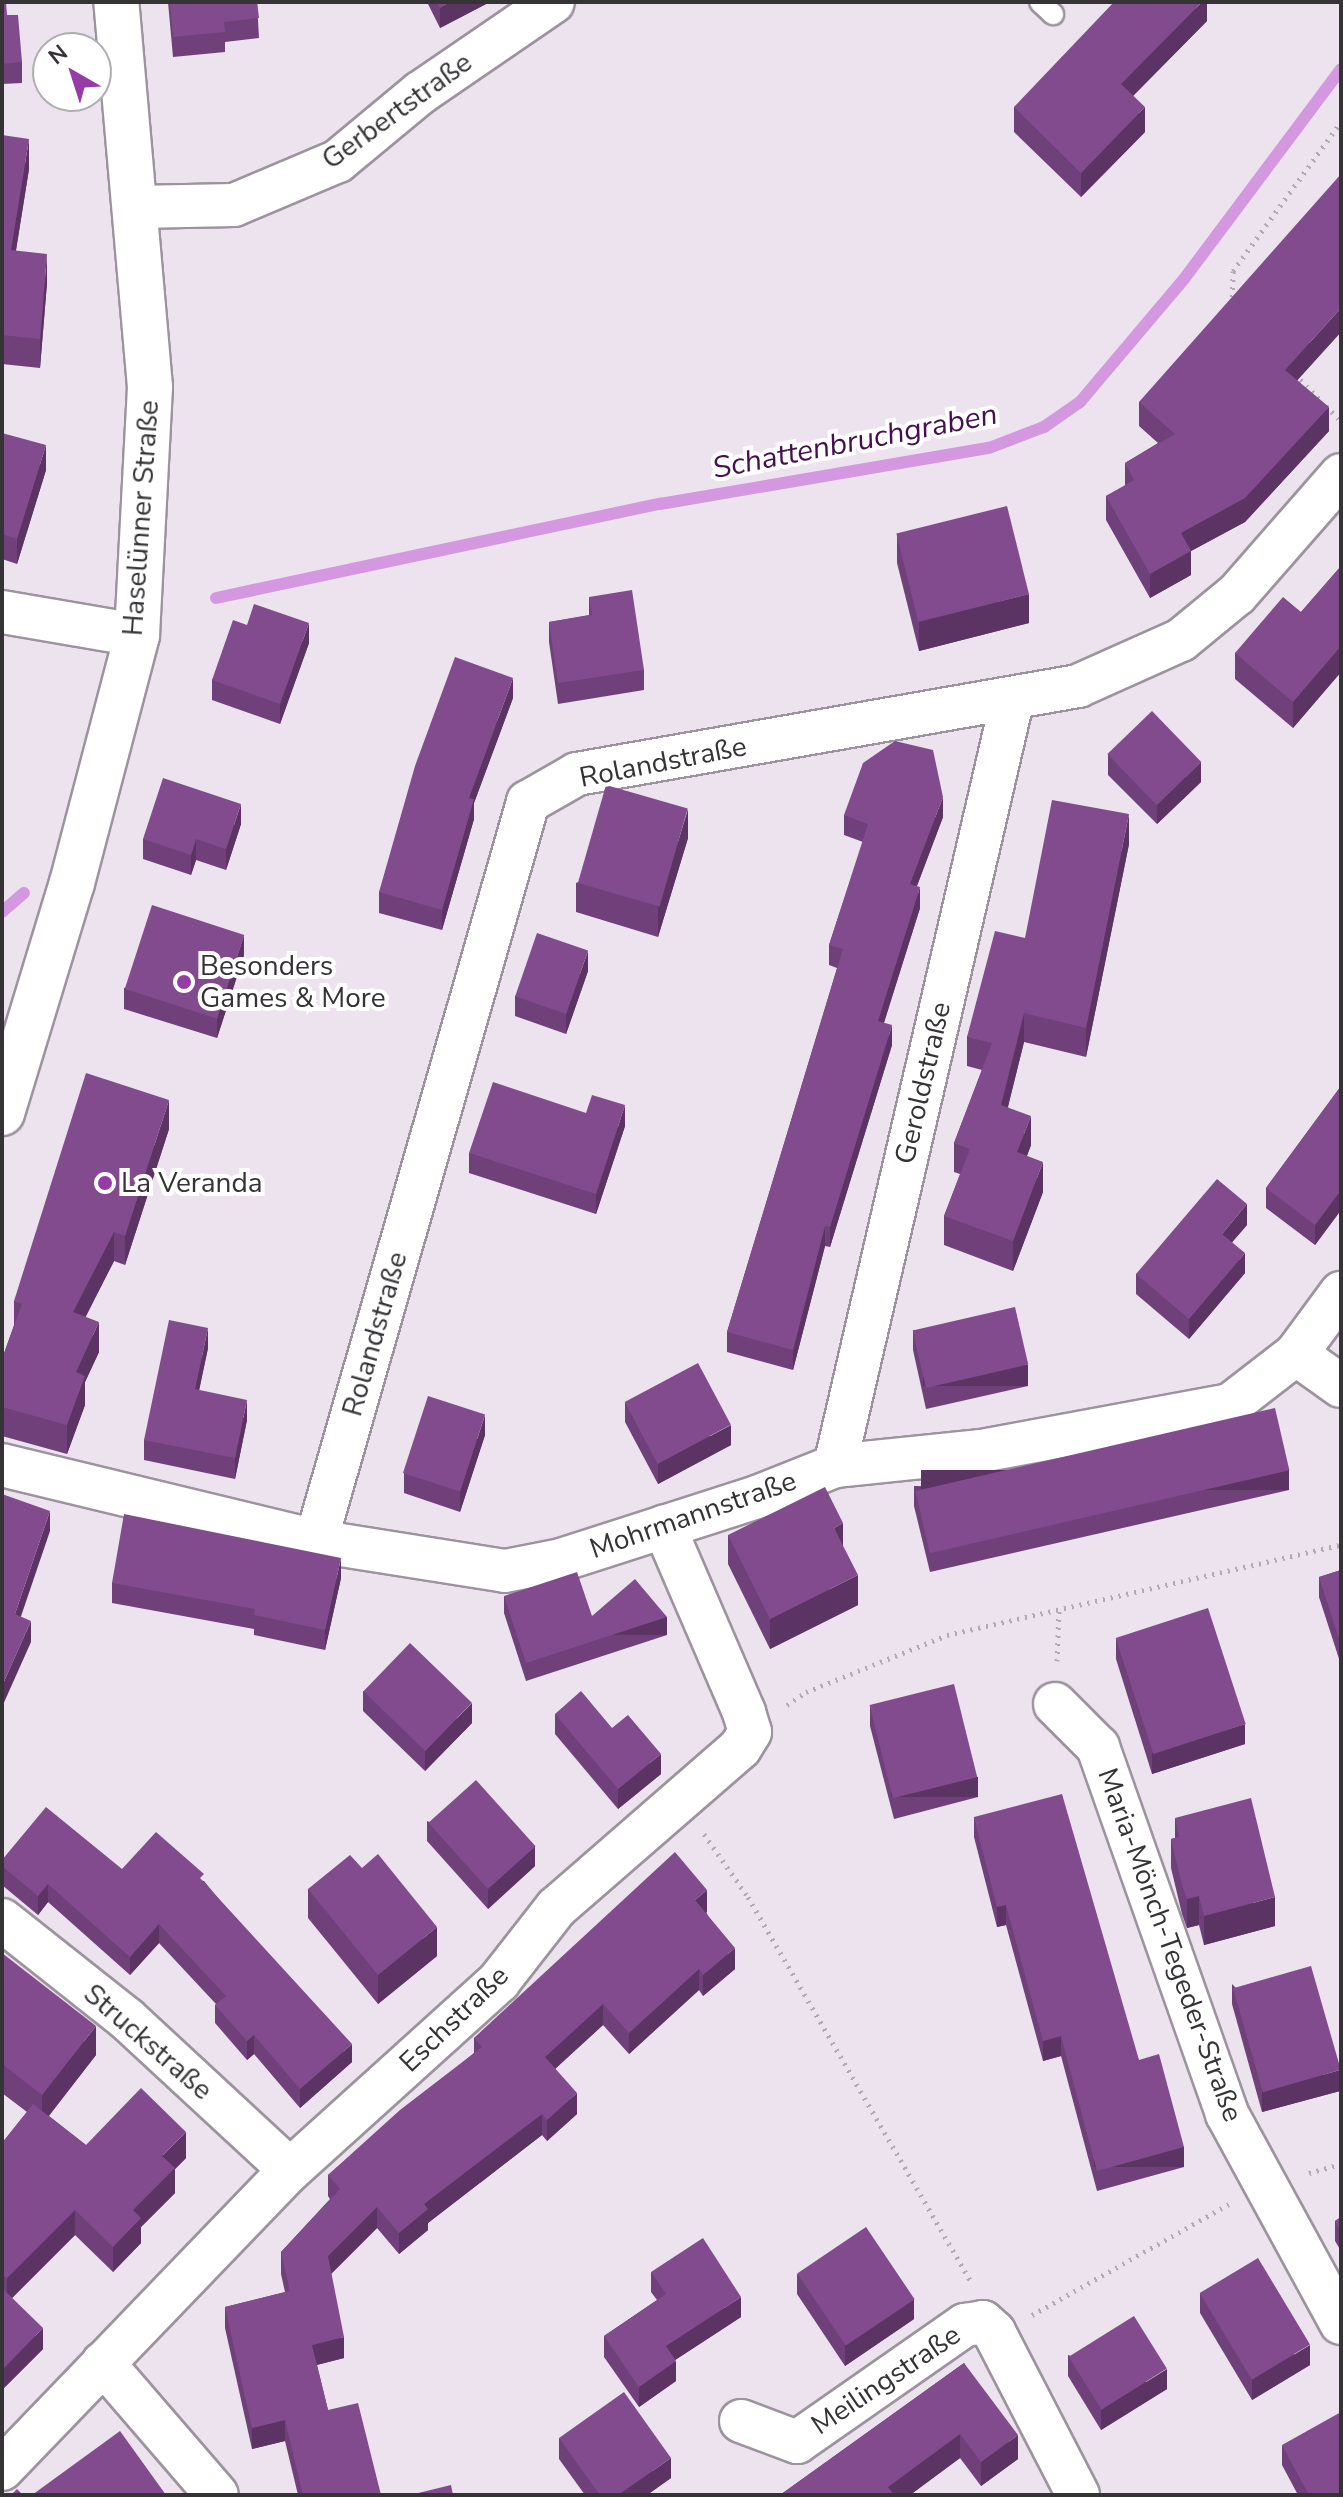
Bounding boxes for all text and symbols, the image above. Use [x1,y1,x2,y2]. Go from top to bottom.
north arrow [32,32,112,112]
text: N [42,38,74,72]
street label: Gerbertstraße [316,45,478,177]
water label: Schattenbruchgraben [710,397,1000,487]
street label: Haselünner Straße [116,399,166,637]
street label: Rolandstraße [577,729,749,795]
place label: Besonders Games & More [200,949,386,1015]
marker: Besonders Games & More [175,973,193,991]
street label: Geroldstraße [888,999,958,1167]
place label: La Veranda [121,1166,263,1200]
marker: La Veranda [96,1174,114,1192]
street label: Rolandstraße [336,1248,414,1420]
street label: Mohrmannstraße [585,1464,801,1566]
street label: Maria-Mönch-Tegeder-Straße [1090,1764,1250,2126]
street label: Eschstraße [393,1959,515,2079]
street label: Struckstraße [77,1977,219,2107]
street label: Meilingstraße [805,2318,967,2442]

